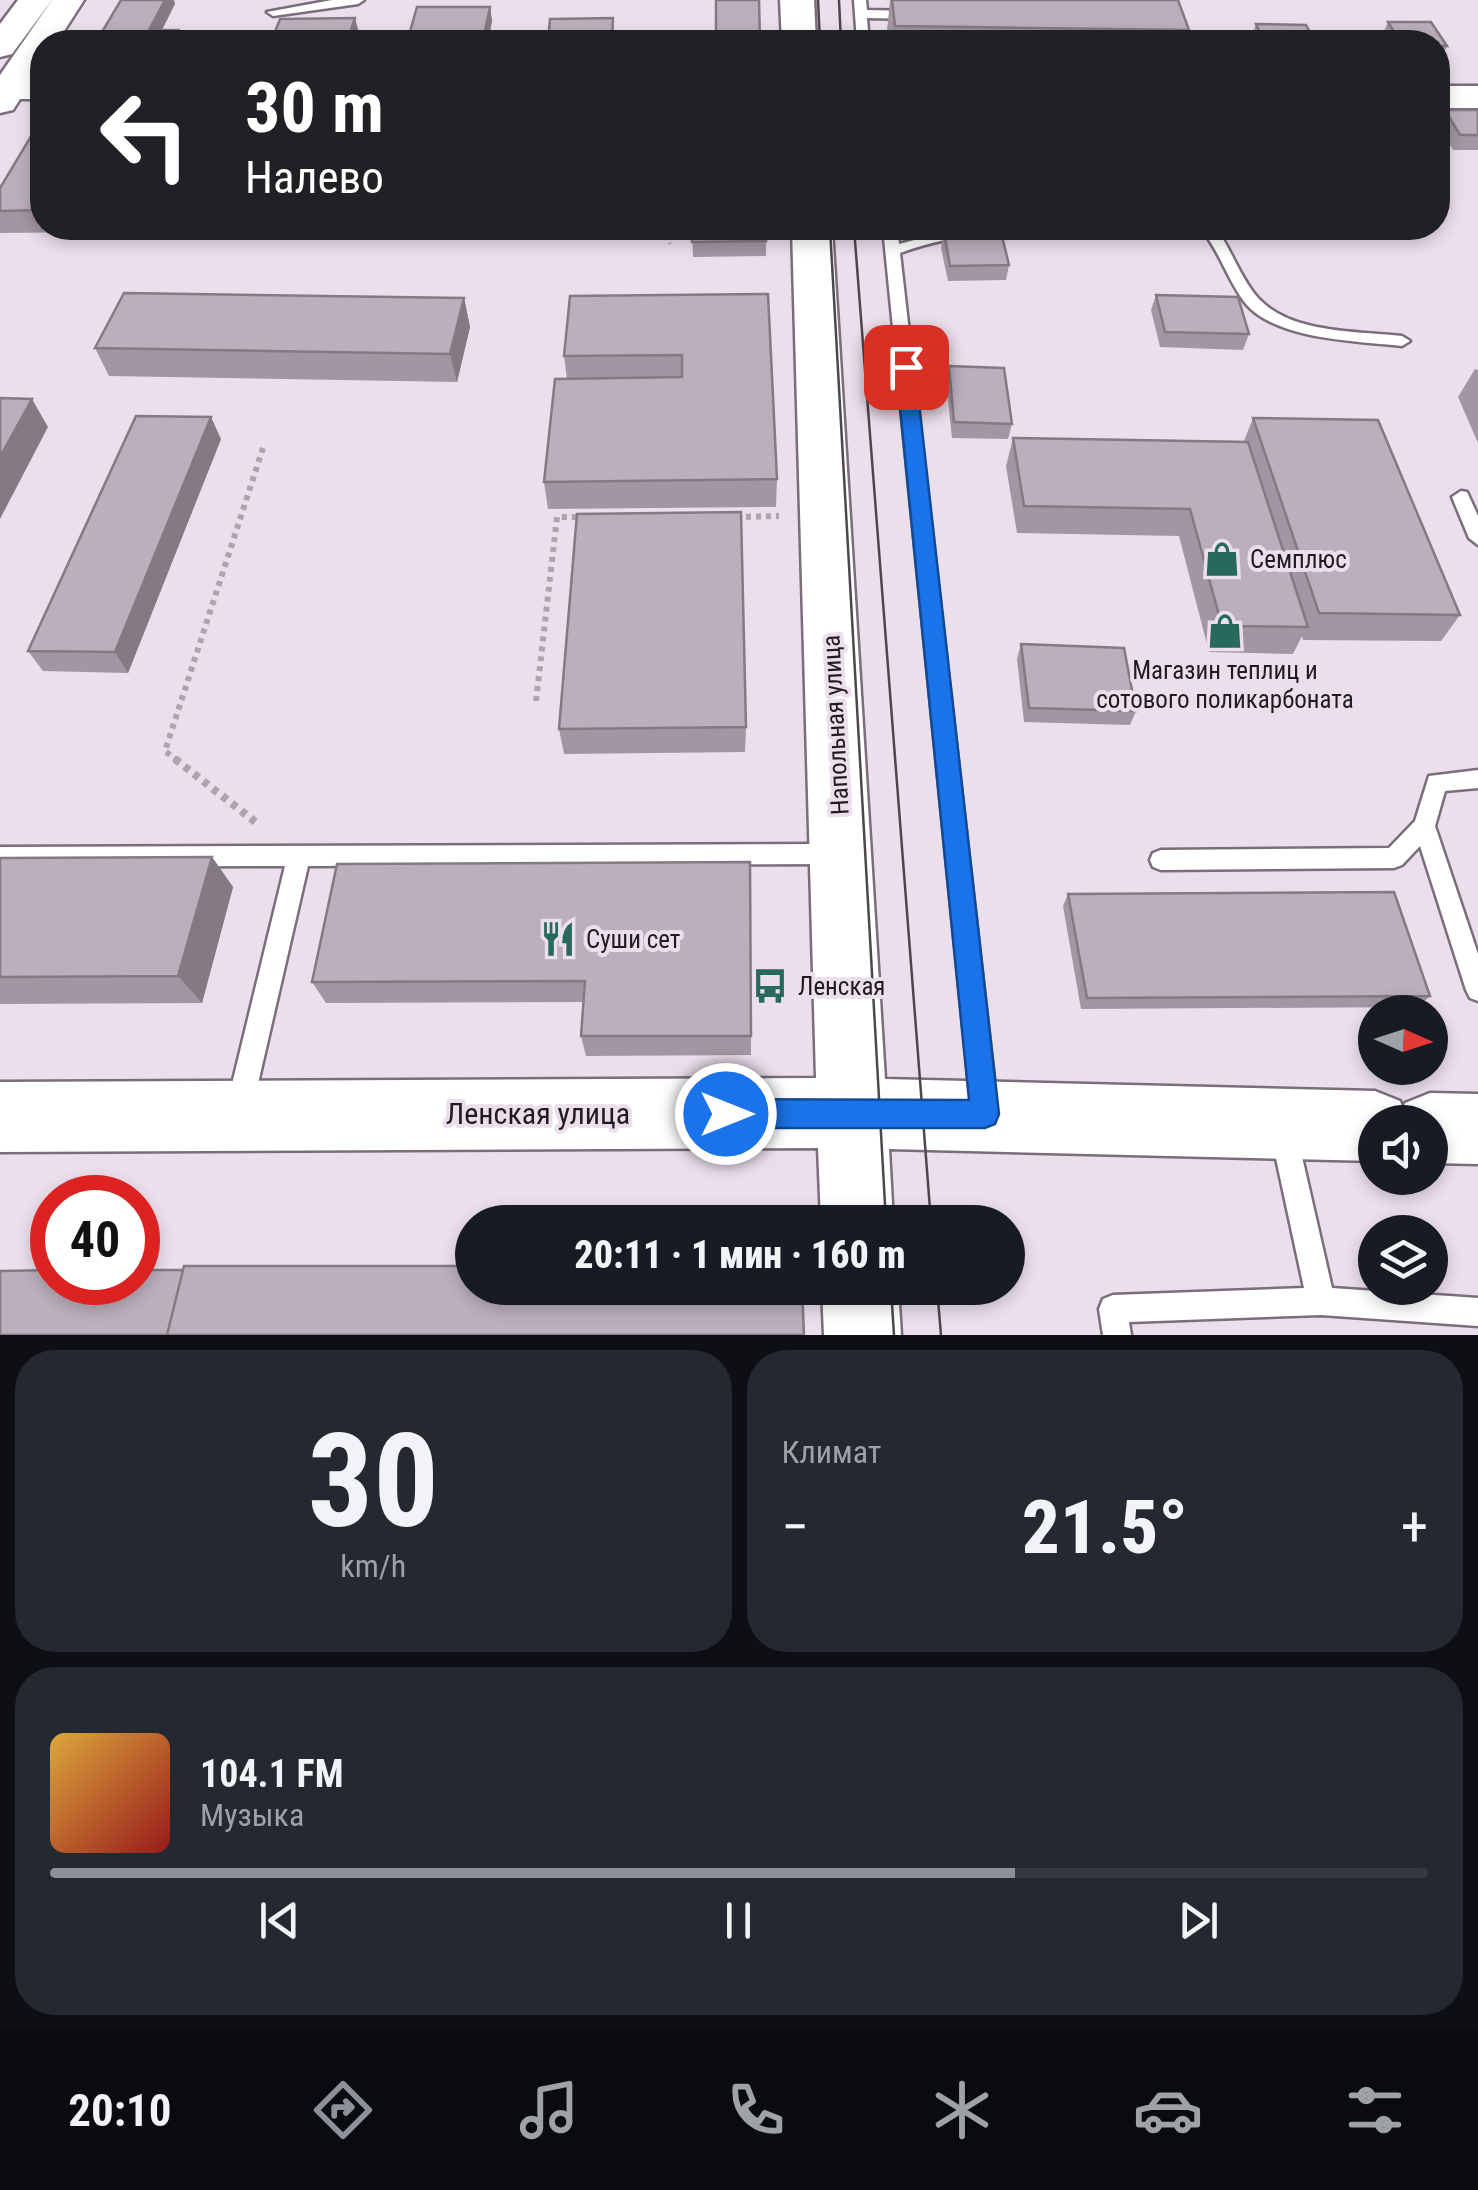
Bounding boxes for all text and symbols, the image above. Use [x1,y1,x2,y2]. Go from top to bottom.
text: 30 m [245,67,384,149]
icon: left [80,70,210,200]
text: Налево [245,151,384,204]
pin [864,325,949,410]
icon: arrive [879,340,934,395]
shop icon: Семплюс [1203,540,1241,578]
place label: Семплюс [1250,545,1347,574]
shop icon: Магазин теплиц и сотового поликарбоната [1206,612,1244,650]
street label: Напольная улица [816,634,855,816]
place label: Магазин теплиц и сотового поликарбоната [1096,656,1354,714]
restaurant icon: Суши сет [539,920,577,958]
place label: Суши сет [586,925,680,954]
bus stop icon: Ленская [751,967,789,1005]
place label: Ленская [798,972,885,1001]
north arrow [1358,995,1448,1085]
map controls [1358,995,1448,1305]
position arrow [674,1062,778,1166]
street label: Ленская улица [446,1096,630,1131]
button: sound [1358,1105,1448,1195]
speed limit sign: 40 [30,1175,160,1305]
button: layers [1358,1215,1448,1305]
text: 20:11 · 1 мин · 160 m [574,1233,906,1277]
text: 30 [308,1405,439,1558]
text: Климат [782,1433,881,1471]
text: 21.5° [1022,1483,1188,1571]
text: − [782,1495,809,1559]
text: + [1401,1495,1428,1559]
text: km/h [340,1547,406,1585]
text: 104.1 FM [200,1752,344,1796]
text: Музыка [200,1796,304,1834]
icon: previous [252,1893,307,1948]
icon: pause [711,1893,766,1948]
icon: next [1171,1893,1226,1948]
icon: directions [308,2075,378,2145]
icon: music [514,2075,584,2145]
icon: phone [721,2075,791,2145]
icon: climate [927,2075,997,2145]
icon: car [1133,2075,1203,2145]
icon: filters [1340,2075,1410,2145]
text: 20:10 [68,2084,171,2137]

